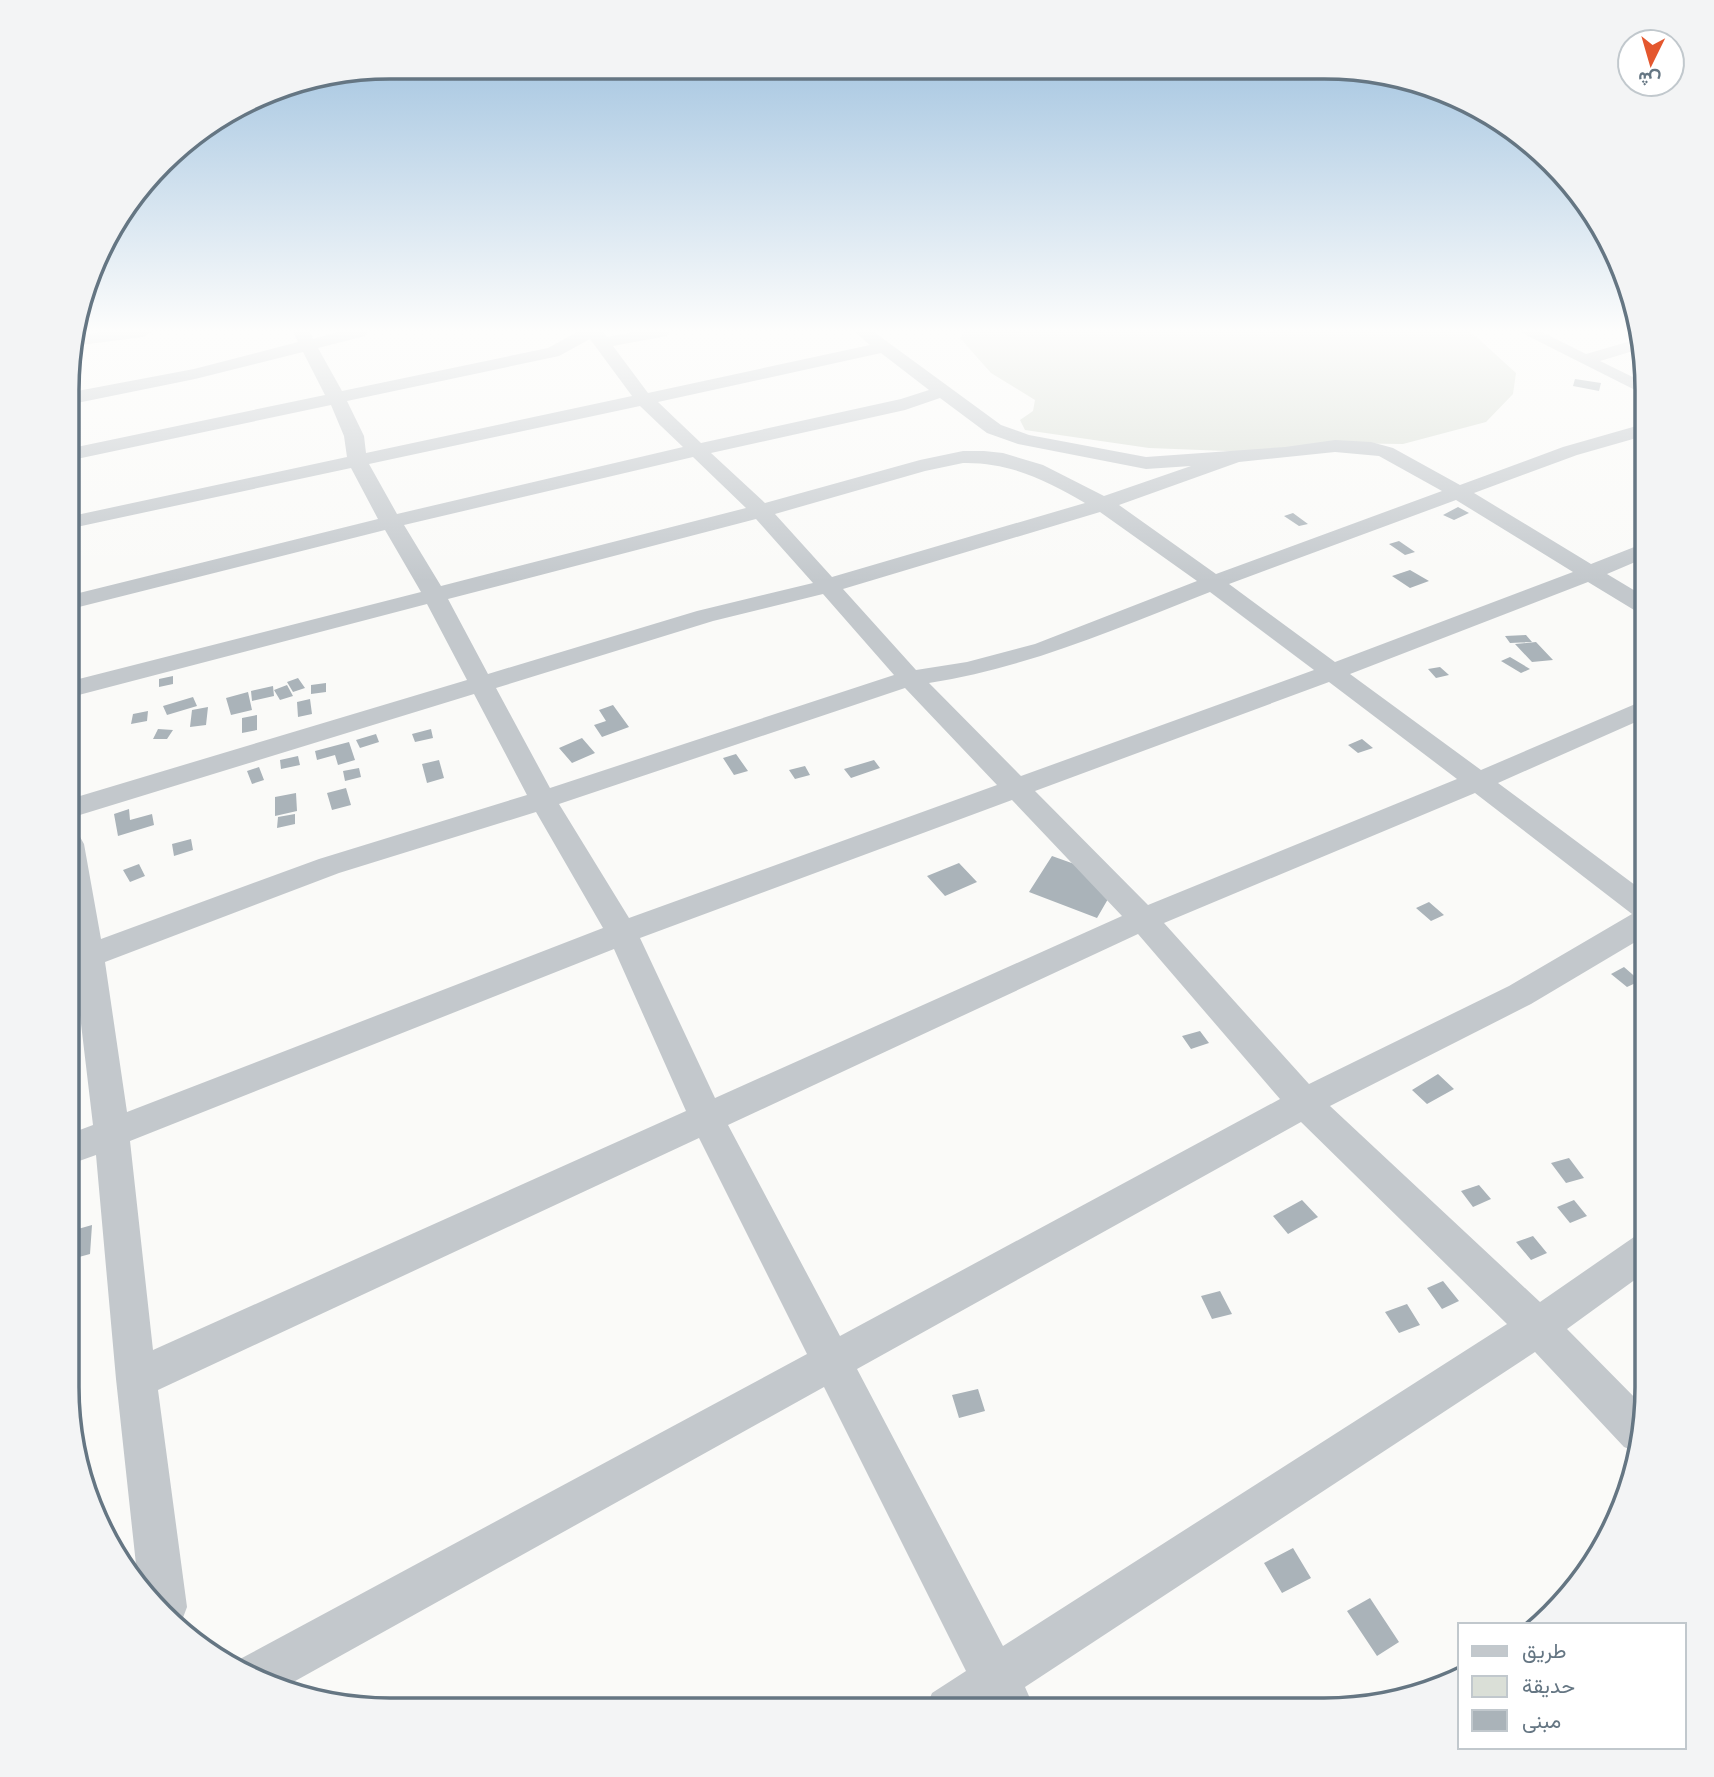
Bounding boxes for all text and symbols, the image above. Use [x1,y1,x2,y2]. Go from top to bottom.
north arrow [1616,28,1686,98]
text: ش [1637,67,1662,92]
legend [1458,1623,1686,1749]
text: طريق [1522,1638,1567,1664]
text: حديقة [1522,1673,1575,1698]
text: مبنى [1522,1708,1561,1733]

